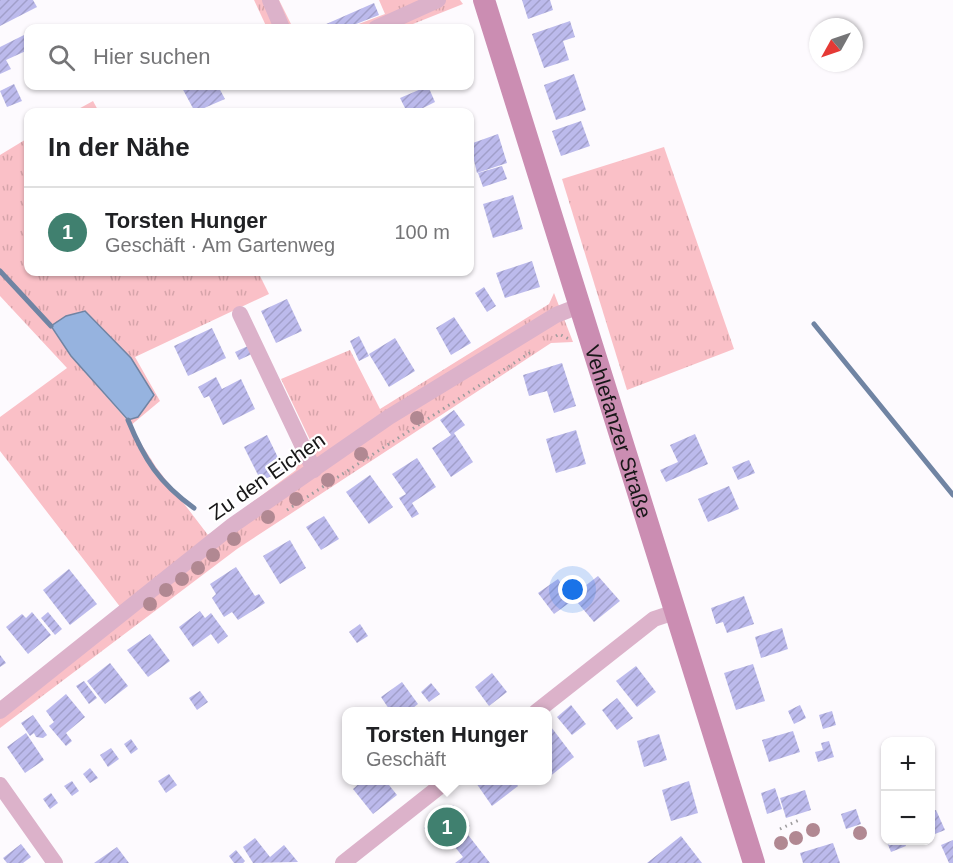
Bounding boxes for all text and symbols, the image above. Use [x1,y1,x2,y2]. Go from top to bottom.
north arrow [809,18,863,72]
search box [24,24,474,90]
icon: search [45,41,78,74]
text: Hier suchen [93,44,210,69]
text: In der Nähe [48,132,190,162]
text: Torsten Hunger [105,208,267,233]
text: 1 [62,221,73,243]
text: 100 m [394,221,450,243]
text: Geschäft · Am Gartenweg [105,234,335,256]
street label: Vehlefanzer Straße [581,342,657,521]
street label: Zu den Eichen [205,428,329,524]
your location [558,575,587,604]
popup [342,707,552,785]
text: Torsten Hunger [366,722,528,747]
map controls [881,737,935,845]
button: + [881,737,935,791]
text: Geschäft [366,748,446,770]
button: − [881,791,935,845]
pin: 1 [428,804,466,850]

